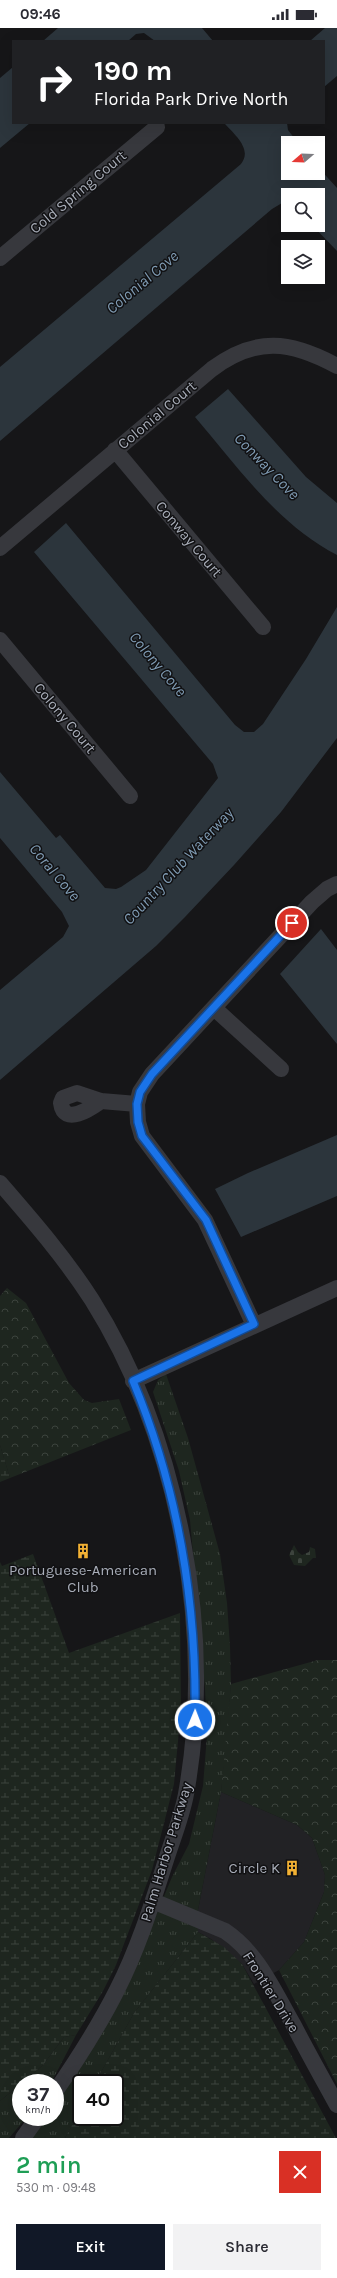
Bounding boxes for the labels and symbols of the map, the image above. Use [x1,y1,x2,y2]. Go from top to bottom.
north arrow [281,136,325,180]
street label: Cold Spring Court [26,146,130,238]
water label: Colonial Cove [102,246,182,318]
street label: Colonial Court [114,377,200,453]
water label: Conway Cove [230,429,304,504]
street label: Conway Court [152,497,226,581]
water label: Colony Cove [125,628,191,701]
street label: Colony Court [30,679,100,757]
water label: Country Club Waterway [119,803,238,928]
water label: Coral Cove [26,839,85,905]
pin [275,906,309,940]
building icon: Portuguese-American Club [74,1542,92,1560]
place label: Portuguese-American Club [9,1561,157,1596]
position arrow [174,1699,216,1741]
street label: Palm Harbor Parkway [136,1780,196,1924]
place label: Circle K [229,1859,280,1877]
building icon: Circle K [283,1859,301,1877]
street label: Frontier Drive [239,1948,303,2036]
speed limit sign: 40 [72,2074,124,2126]

